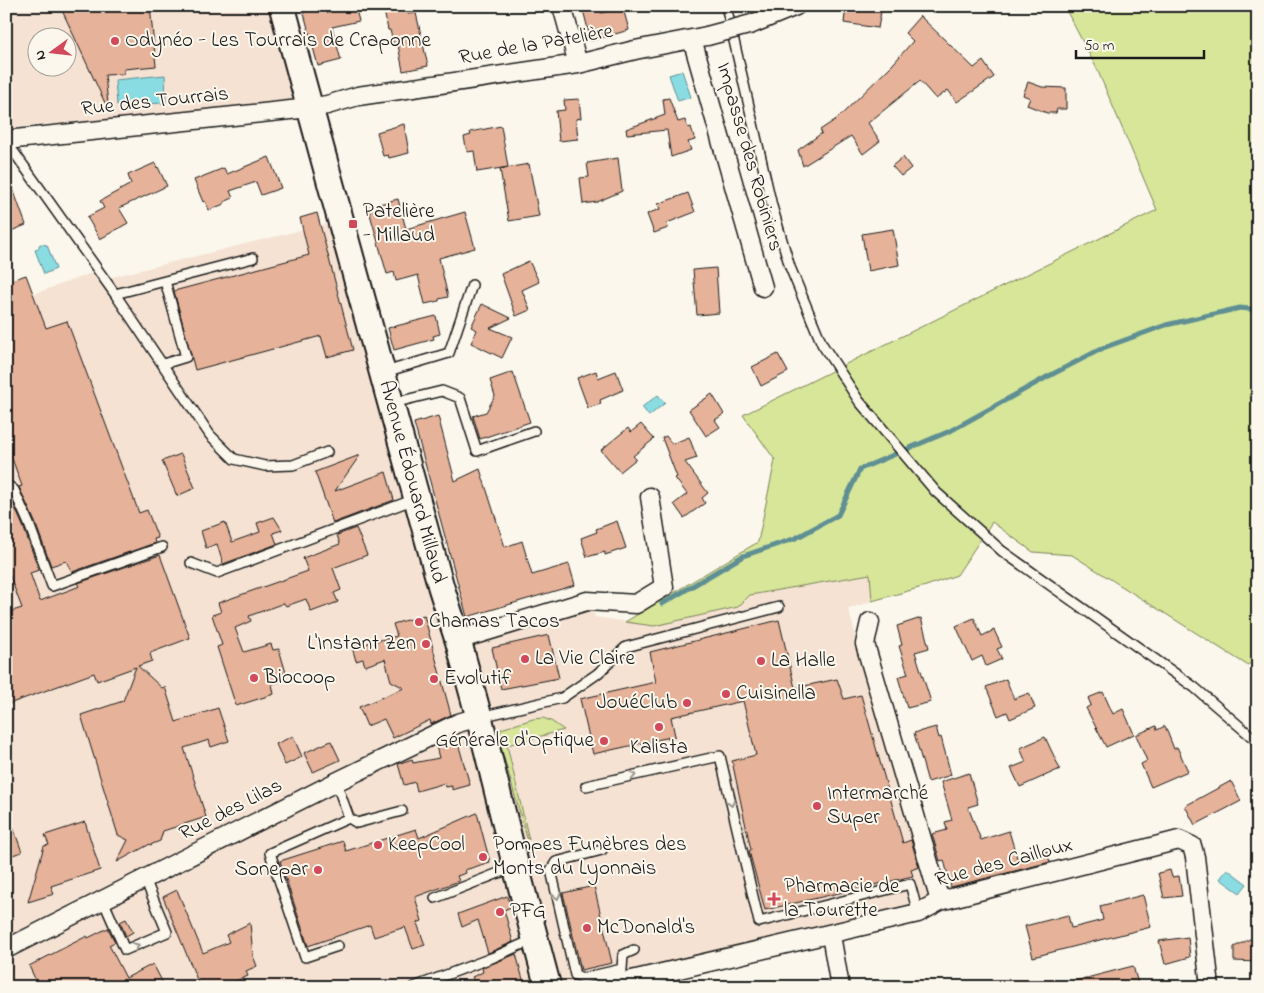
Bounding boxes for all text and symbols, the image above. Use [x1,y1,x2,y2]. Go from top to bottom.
street label: Rue de la Patelière [457,17,616,73]
place label: Odynéo - Les Tourrais de Craponne [125,26,431,58]
north arrow [28,28,78,78]
scale bar [1076,28,1204,60]
marker: Odynéo - Les Tourrais de Craponne [109,35,121,47]
text: 50 m [1084,35,1115,57]
text: N [30,48,52,62]
street label: Impasse des Robiniers [708,59,790,255]
street label: Rue des Tourrais [80,79,230,125]
place label: Patelière - Millaud [363,197,435,251]
marker: Patelière - Millaud [347,218,359,230]
street label: Avenue Édouard Millaud [370,377,454,587]
place label: Chamas Tacos [429,607,560,637]
marker: Chamas Tacos [413,616,425,628]
place label: L'Instant Zen [307,629,416,659]
marker: L'Instant Zen [420,638,432,650]
place label: La Vie Claire [535,644,635,674]
place label: La Halle [771,646,836,676]
marker: La Vie Claire [519,653,531,665]
marker: La Halle [755,655,767,667]
place label: Biocoop [263,663,335,693]
place label: Evolutif [444,664,511,694]
marker: Biocoop [248,672,260,684]
marker: Evolutif [428,673,440,685]
place label: Cuisinella [736,679,816,709]
place label: JouéClub [596,688,677,718]
marker: Cuisinella [720,688,732,700]
marker: JouéClub [681,697,693,709]
marker: Kalista [653,721,665,733]
place label: Générale d'Optique [435,726,595,756]
place label: Kalista [630,733,688,763]
marker: Générale d'Optique [598,735,610,747]
one-way arrow [629,770,638,781]
street label: Rue des Lilas [174,771,288,849]
place label: Intermarché Super [827,779,929,833]
one-way arrow [725,799,736,808]
marker: Intermarché Super [811,800,823,812]
place label: KeepCool [388,830,465,860]
place label: Pompes Funèbres des Monts du Lyonnais [493,830,687,886]
street label: Rue des Cailloux [932,830,1076,896]
marker: KeepCool [372,839,384,851]
marker: Pompes Funèbres des Monts du Lyonnais [477,851,489,863]
place label: Sonepar [235,855,308,885]
marker: Sonepar [312,864,324,876]
place label: Pharmacie de la Tourette [784,872,900,926]
one-way arrow [551,892,562,901]
marker: Pharmacie de la Tourette [768,893,780,905]
place label: PFG [510,897,546,927]
marker: PFG [494,906,506,918]
place label: McDonald's [597,913,695,943]
marker: McDonald's [581,922,593,934]
one-way arrow [131,941,140,952]

